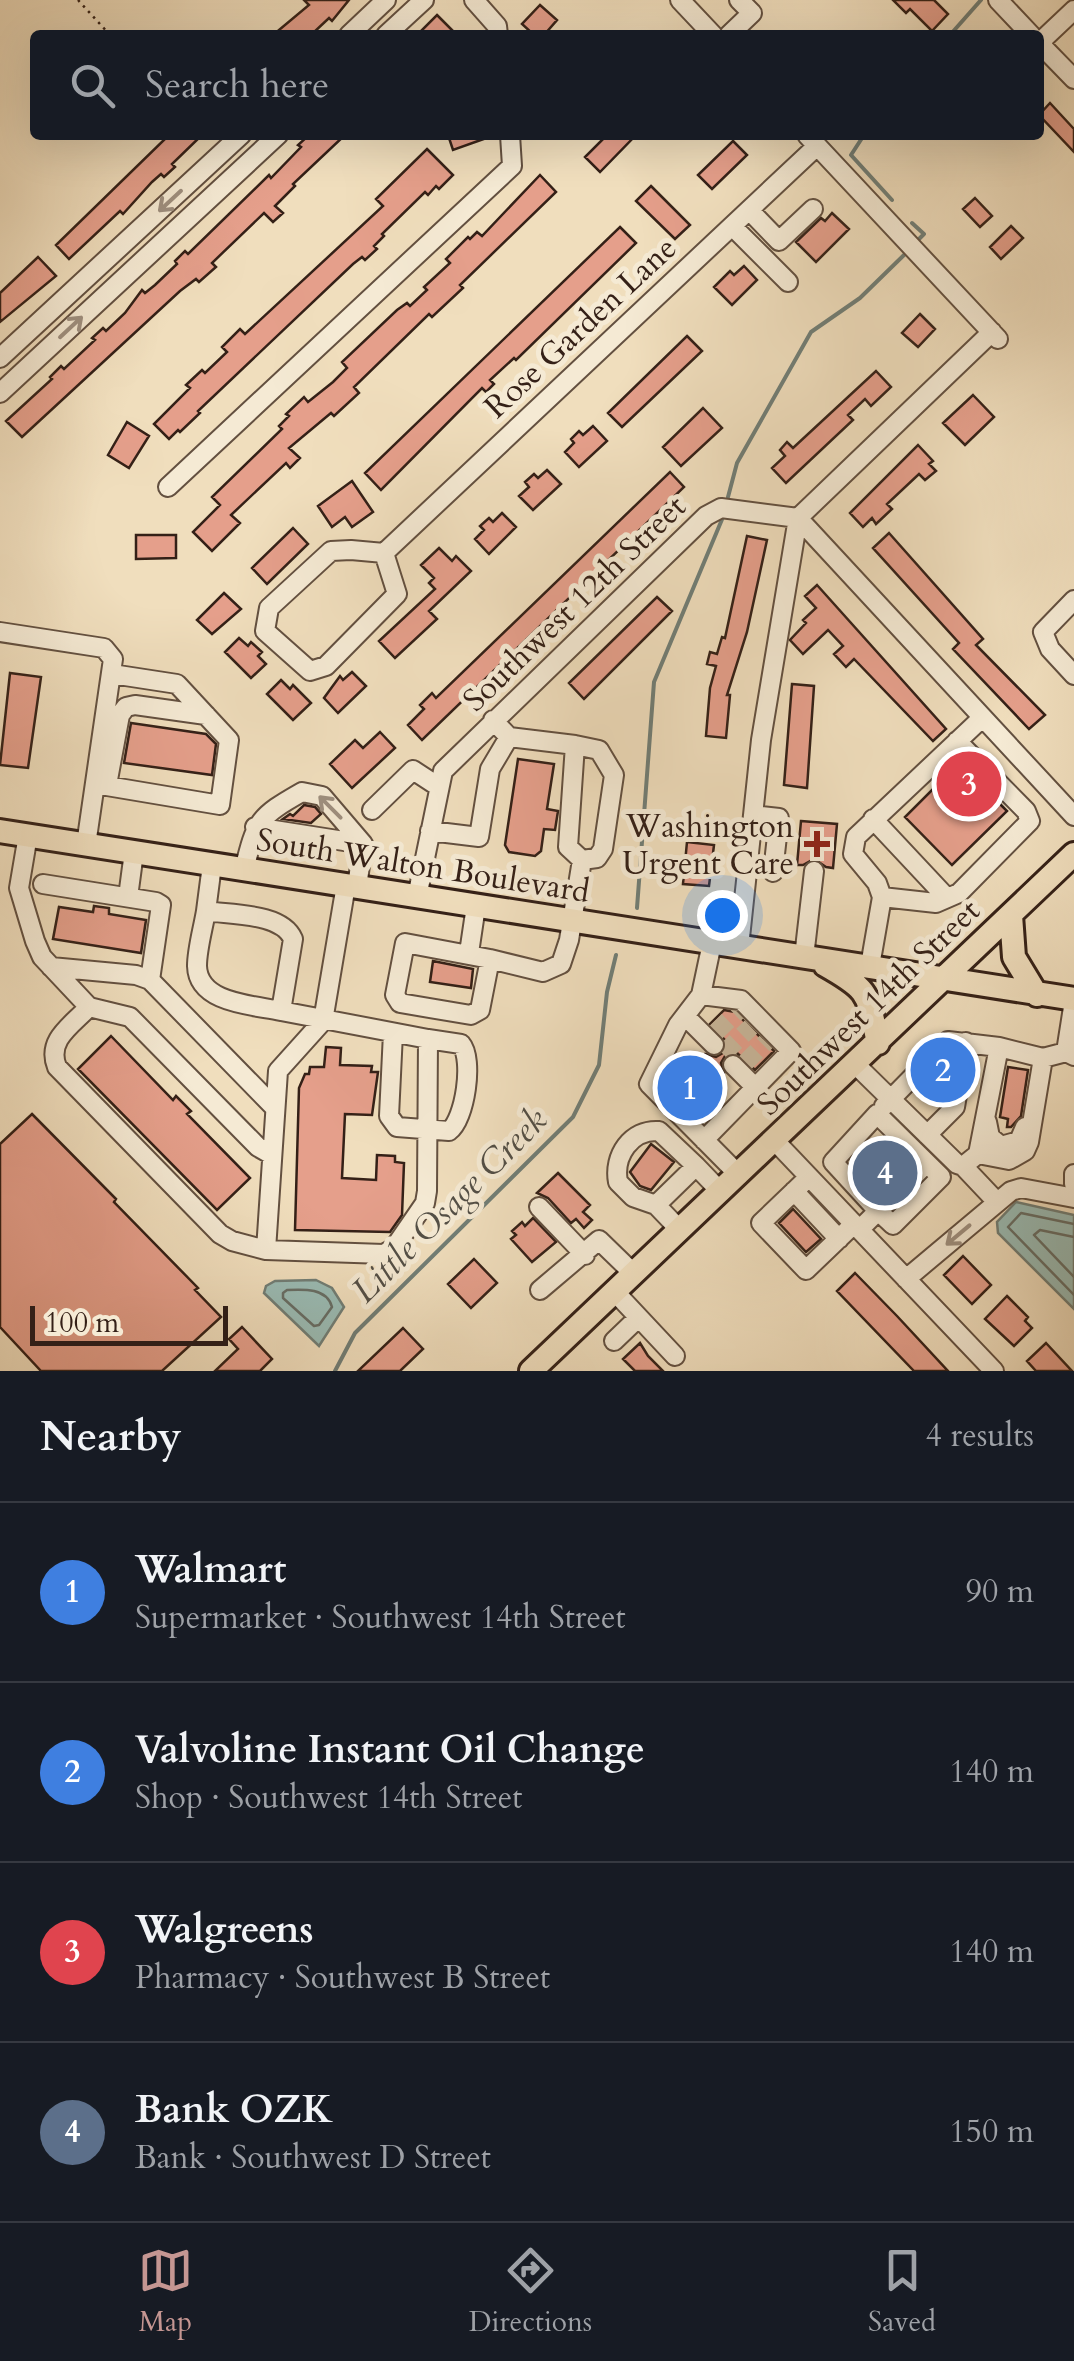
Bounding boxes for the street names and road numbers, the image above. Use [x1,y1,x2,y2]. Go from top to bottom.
street label: Rose Garden Lane [475,227,687,429]
street label: Southwest 12th Street [454,486,696,722]
street label: South Walton Boulevard [253,818,593,914]
street label: Southwest 14th Street [748,890,990,1126]

